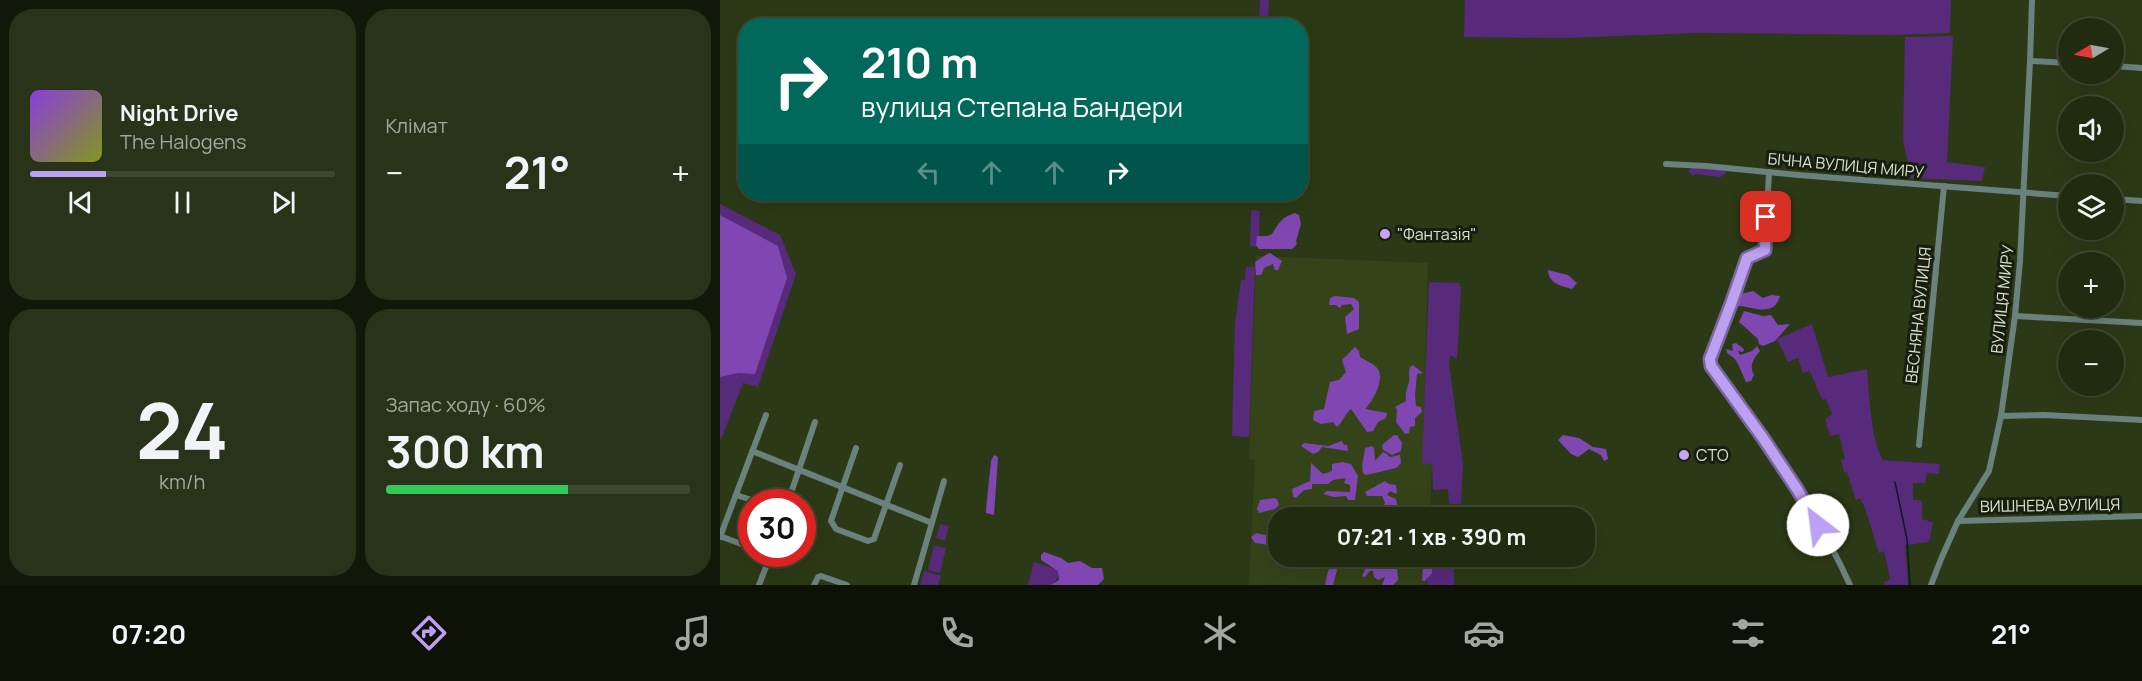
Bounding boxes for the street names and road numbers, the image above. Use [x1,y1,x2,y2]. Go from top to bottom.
street label: БІЧНА ВУЛИЦЯ МИРУ [1767,147,1925,183]
street label: ВУЛИЦЯ МИРУ [1985,244,2019,354]
street label: ВЕСНЯНА ВУЛИЦЯ [1900,246,1936,384]
street label: ВИШНЕВА ВУЛИЦЯ [1980,493,2120,517]

